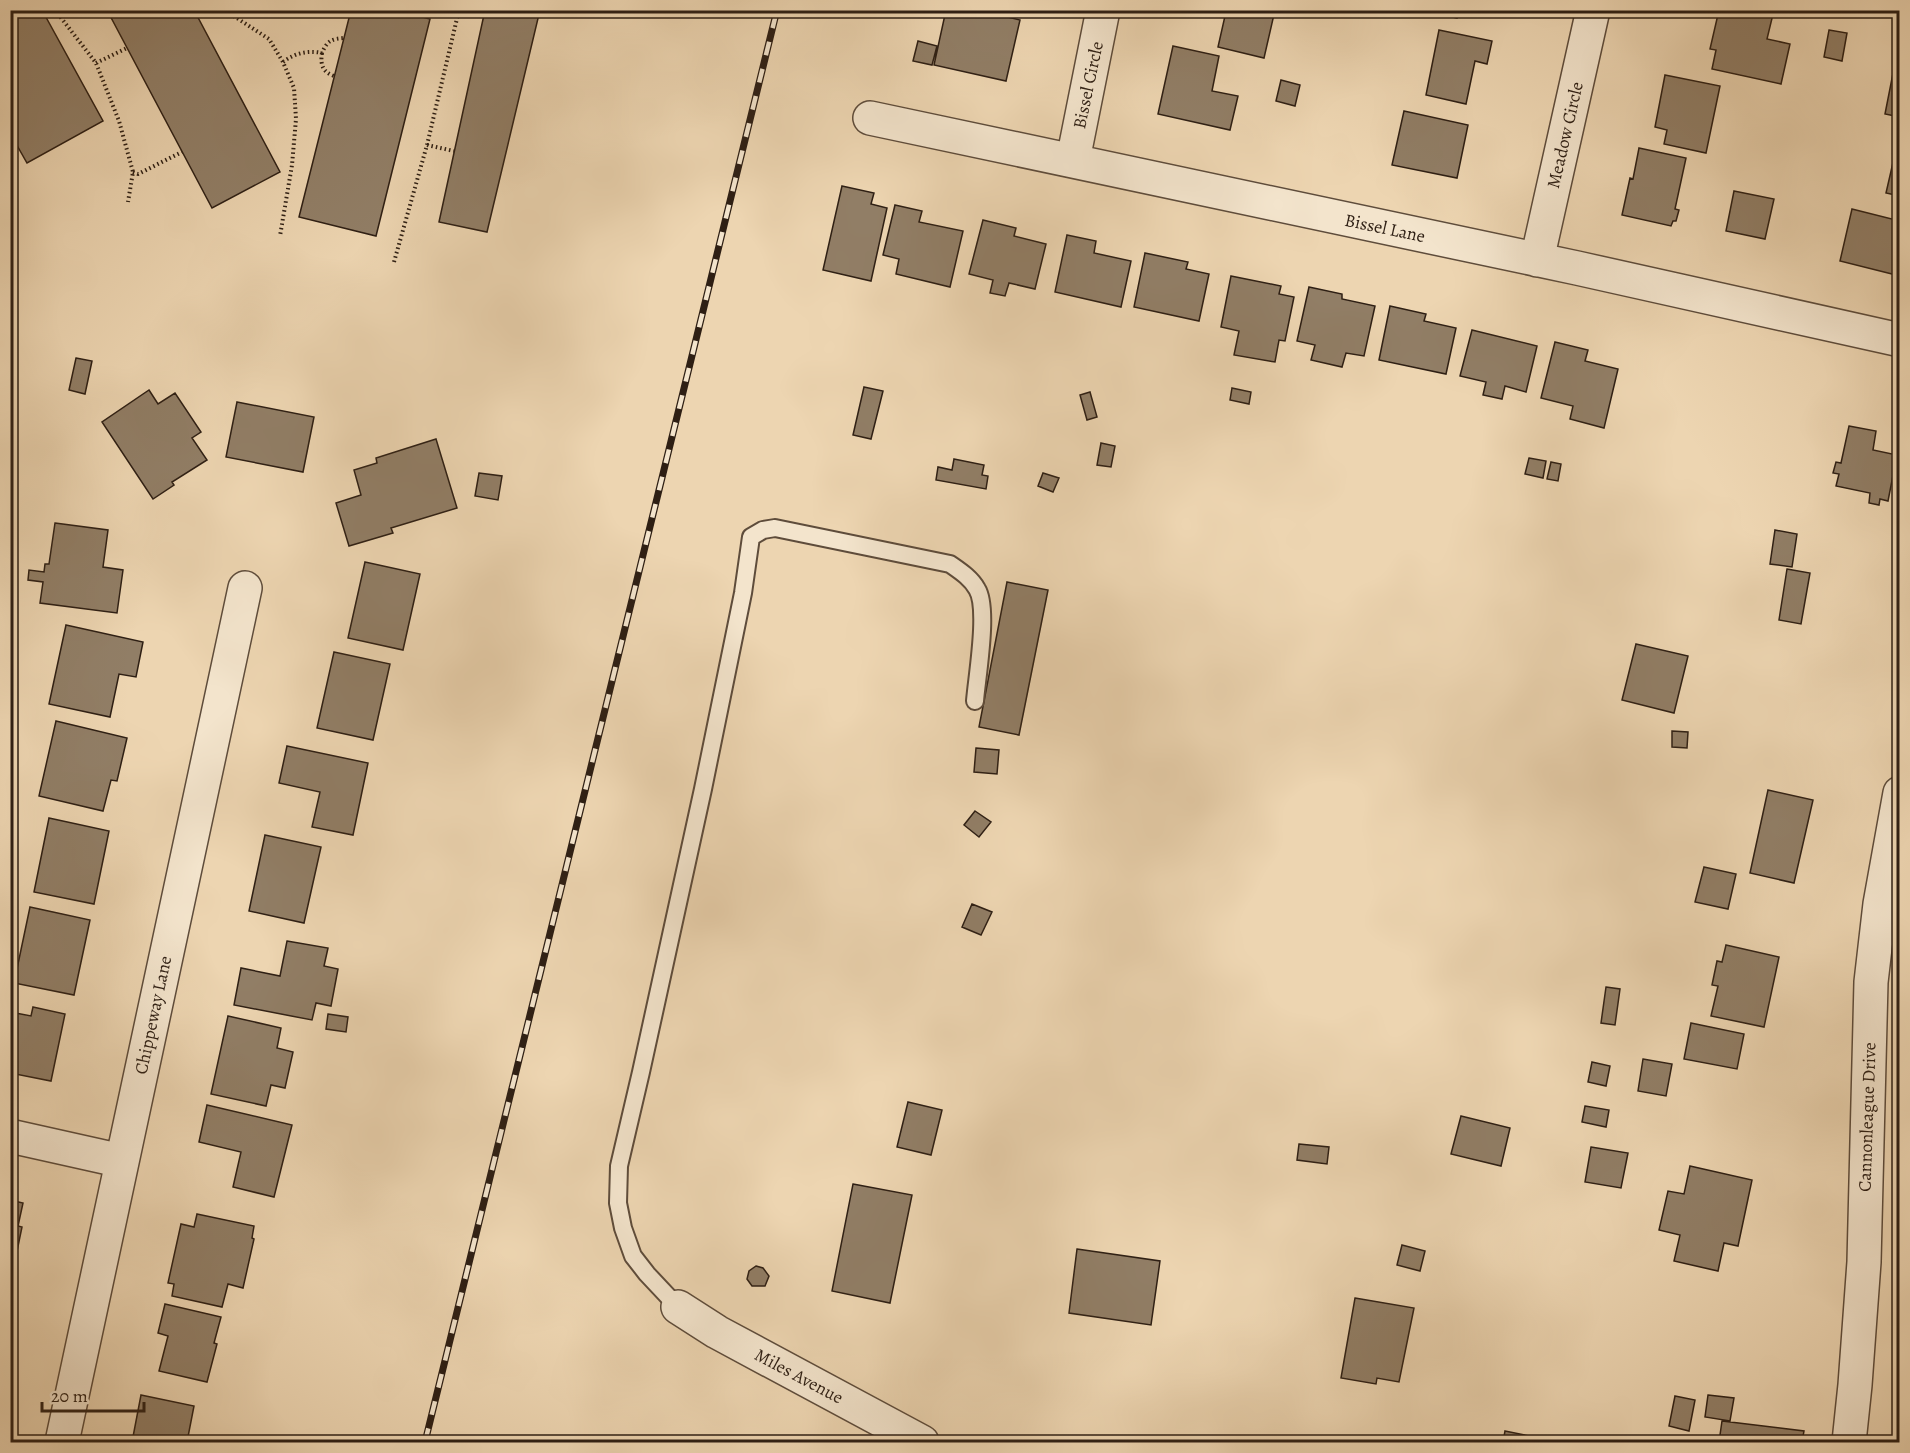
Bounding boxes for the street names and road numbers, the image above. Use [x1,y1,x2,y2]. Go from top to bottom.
street label: Bissel Circle [1067,39,1109,131]
street label: Meadow Circle [1541,79,1589,191]
street label: Bissel Lane [1343,208,1427,248]
street label: Chippeway Lane [129,954,177,1076]
street label: Cannonleague Drive [1852,1042,1882,1192]
street label: Miles Avenue [751,1343,847,1409]

